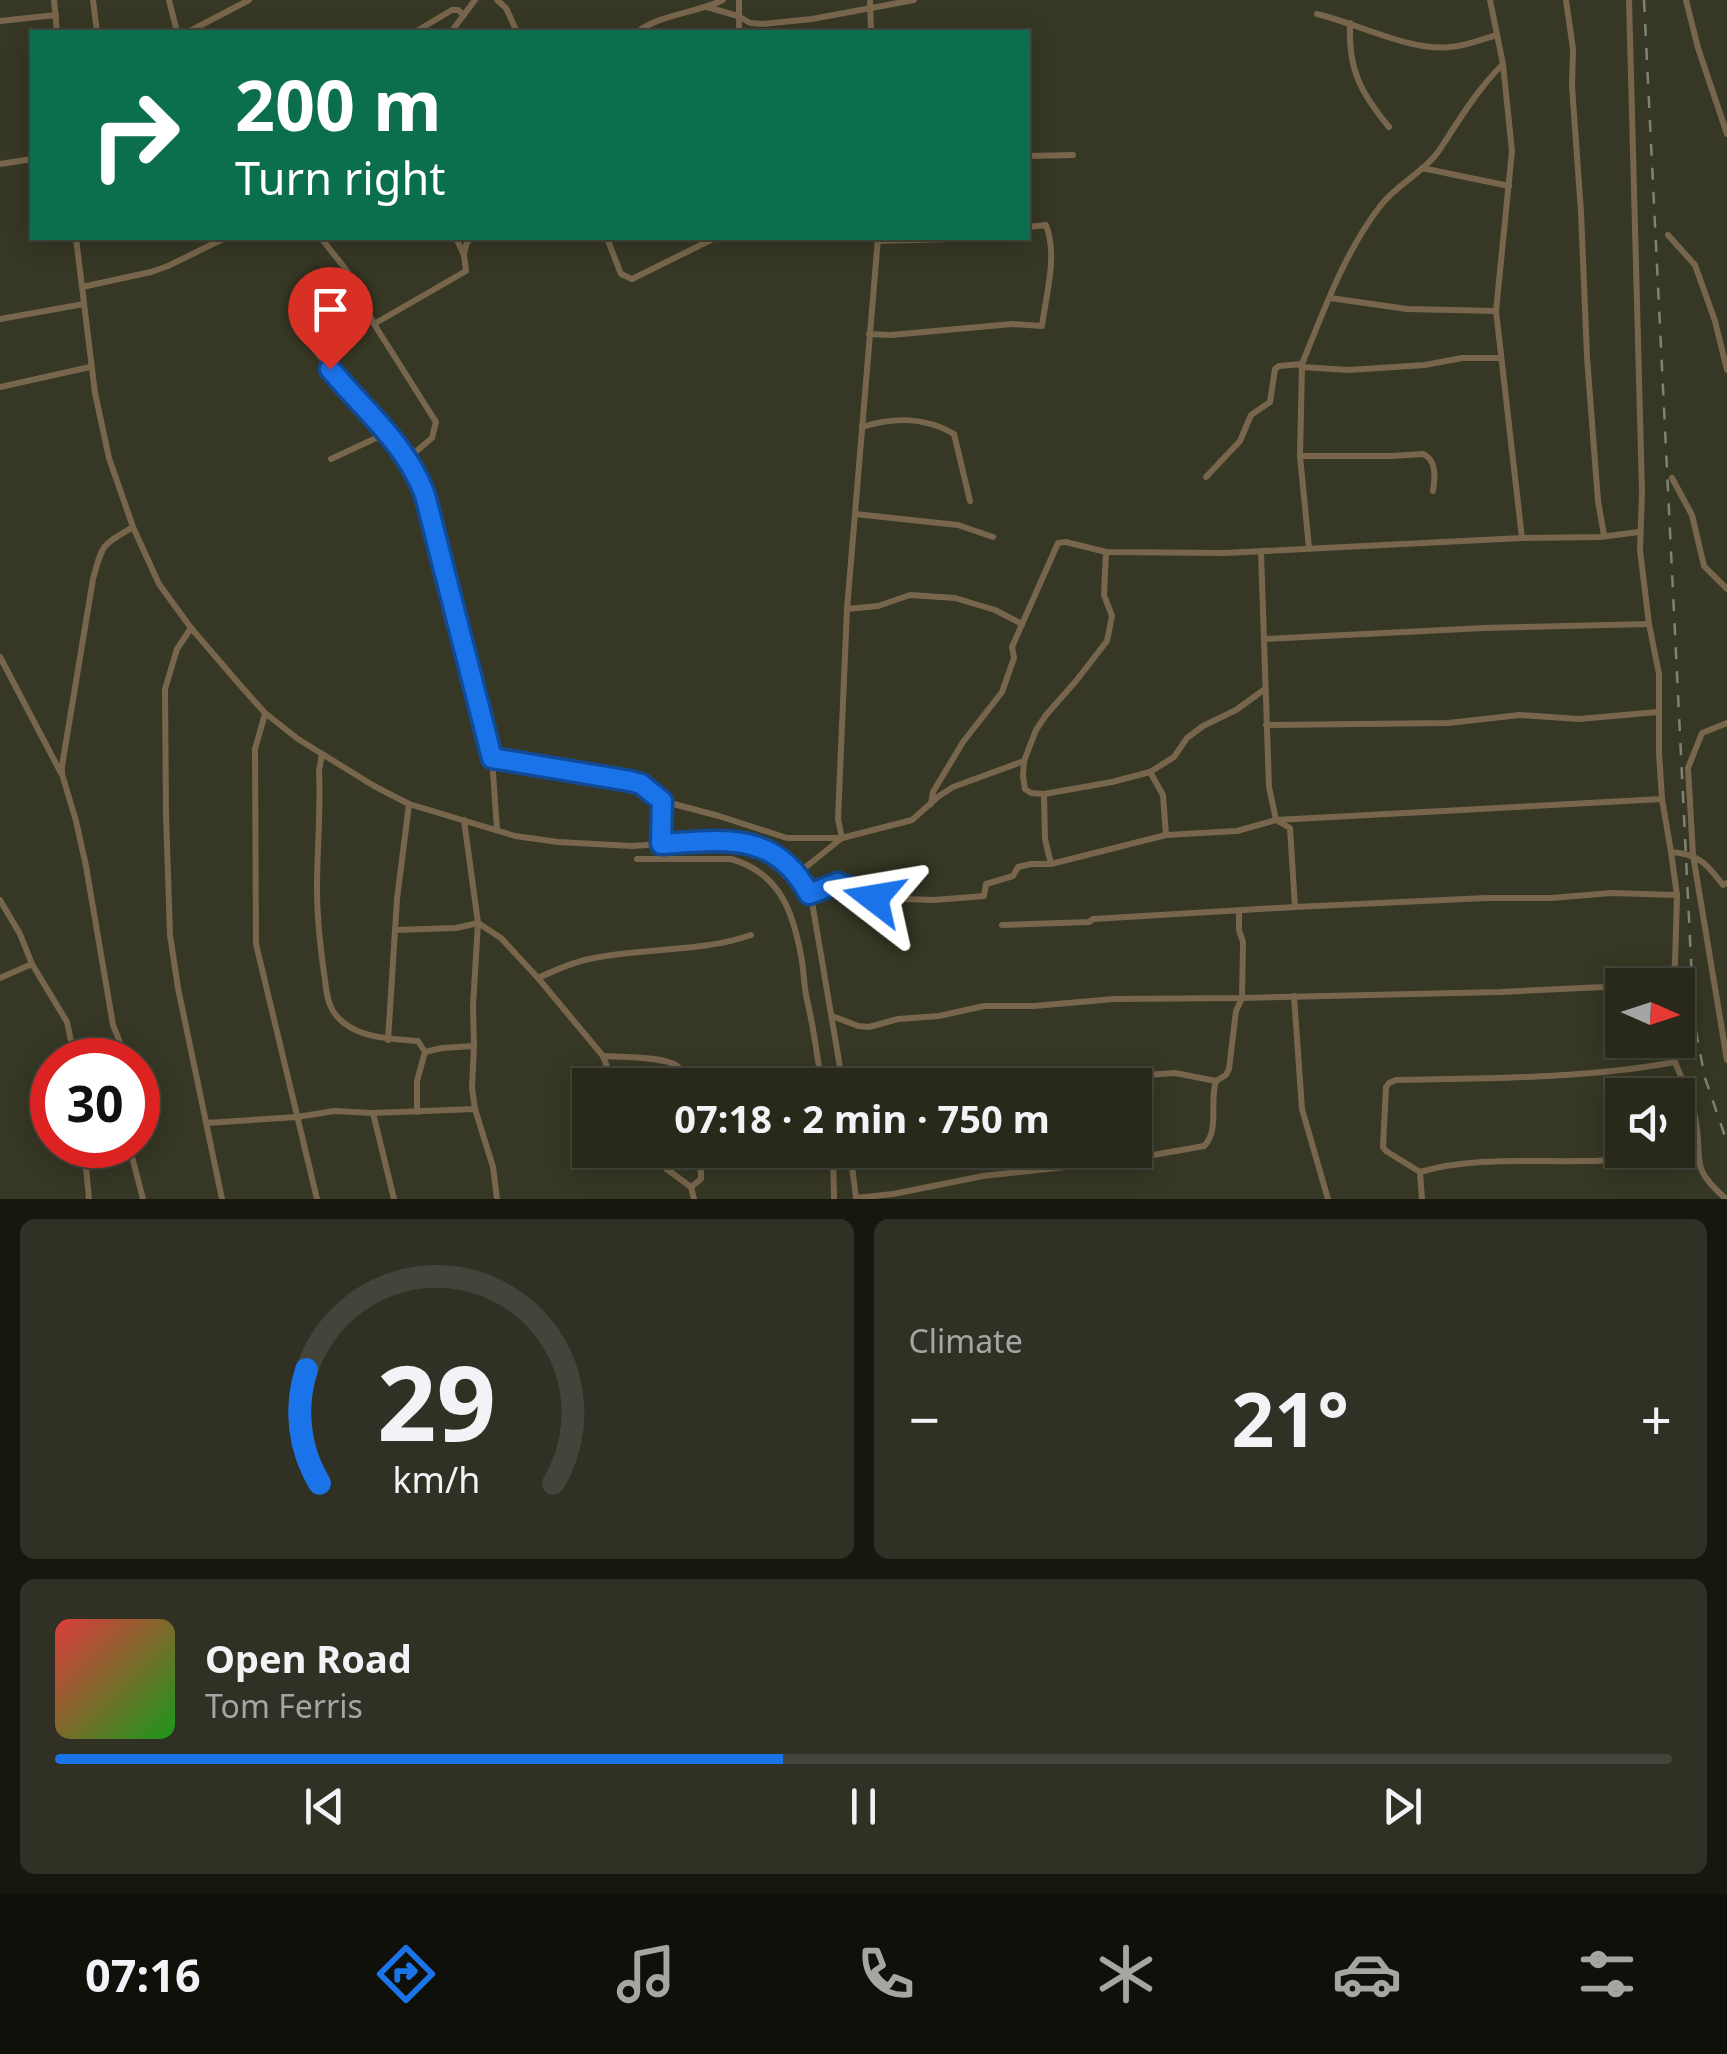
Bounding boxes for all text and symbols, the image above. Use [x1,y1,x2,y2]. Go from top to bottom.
text: 200 m [235,56,442,152]
icon: right [70,70,200,200]
text: Turn right [235,147,446,208]
pin [288,267,373,370]
icon: arrive [303,282,358,337]
position arrow [822,846,926,950]
north arrow [1605,968,1695,1058]
map controls [1605,968,1695,1168]
speed limit sign: 30 [30,1038,160,1168]
button: sound [1605,1078,1695,1168]
text: 07:18 · 2 min · 750 m [674,1092,1050,1144]
text: Climate [909,1319,1023,1362]
text: 29 [377,1330,496,1471]
text: 21° [1231,1367,1349,1469]
text: − [909,1381,940,1456]
text: + [1641,1381,1672,1456]
text: km/h [393,1455,481,1503]
text: Open Road [205,1632,412,1684]
text: Tom Ferris [205,1684,363,1727]
icon: previous [297,1779,352,1834]
icon: pause [836,1779,891,1834]
icon: next [1375,1779,1430,1834]
icon: directions [371,1939,441,2009]
icon: music [611,1939,681,2009]
icon: phone [851,1939,921,2009]
icon: climate [1091,1939,1161,2009]
icon: car [1332,1939,1402,2009]
icon: filters [1572,1939,1642,2009]
text: 07:16 [85,1944,201,2005]

